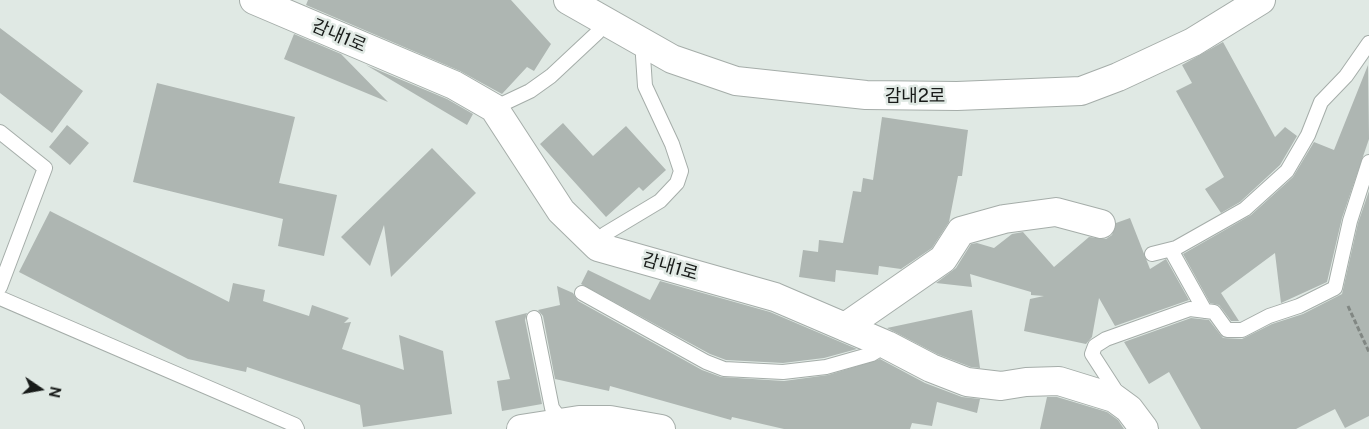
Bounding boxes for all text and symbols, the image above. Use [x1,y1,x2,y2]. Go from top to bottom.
street label: 감내1로 [309,15,369,57]
street label: 감내2로 [885,85,945,107]
street label: 감내1로 [640,249,700,285]
north arrow [15,364,65,414]
text: N [46,385,64,399]

